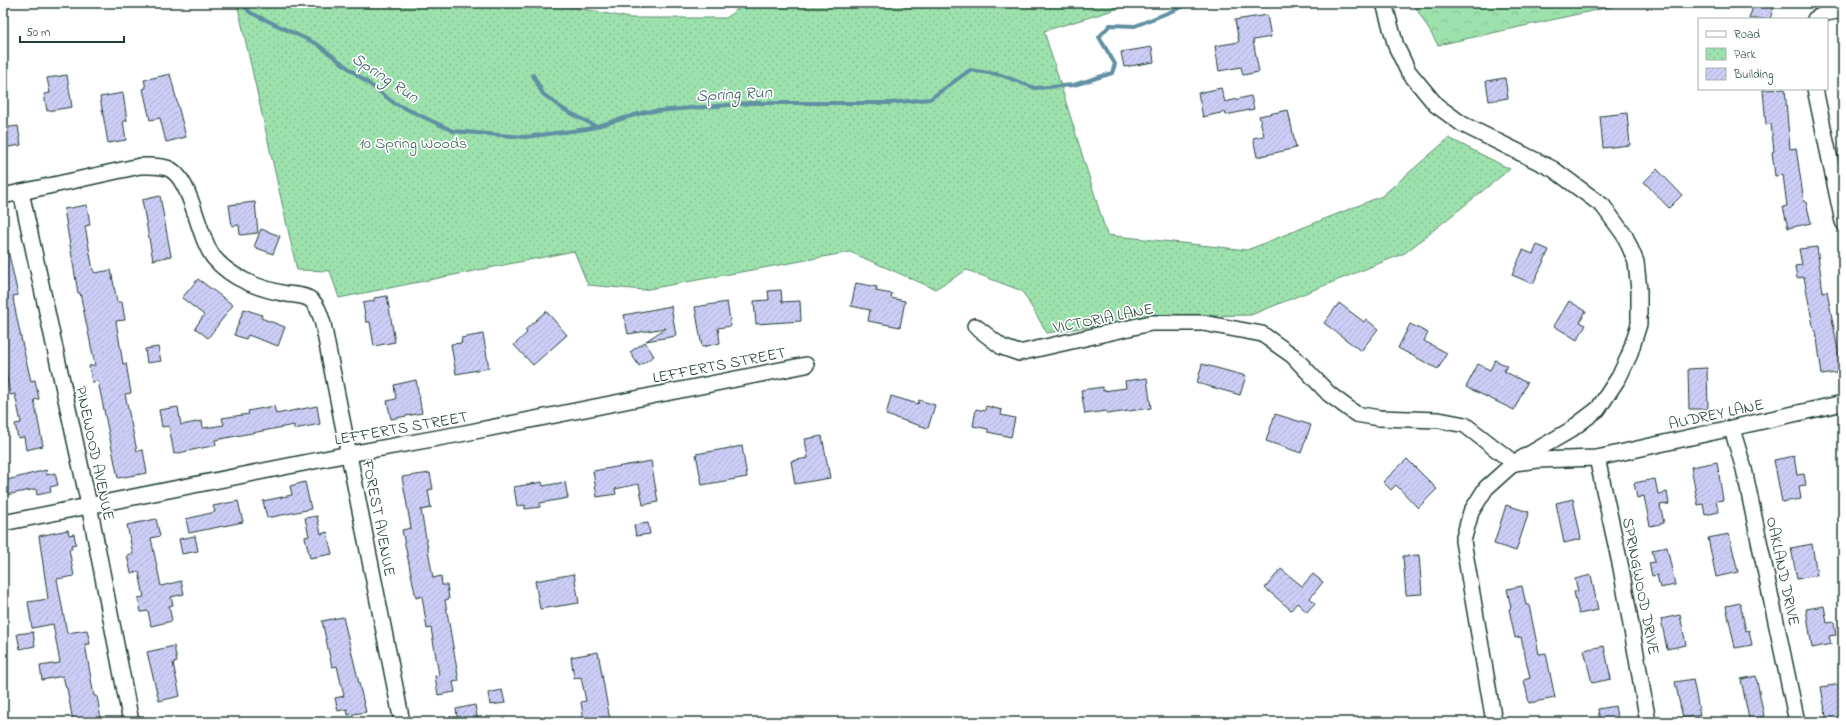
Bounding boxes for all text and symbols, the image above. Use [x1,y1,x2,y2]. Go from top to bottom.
scale bar [20,18,124,44]
legend [1698,18,1828,90]
text: 50 m [26,24,50,42]
text: Road [1734,26,1760,44]
text: Park [1734,46,1756,64]
water label: Spring Run [346,47,424,111]
text: Building [1733,66,1773,85]
water label: Spring Run [695,80,773,110]
park label: 10 Spring Woods [359,132,467,156]
street label: VICTORIA LANE [1050,297,1156,341]
street label: LEFFERTS STREET [651,341,788,391]
street label: PINEWOOD AVENUE [68,384,120,523]
street label: AUDREY LANE [1667,393,1766,437]
street label: LEFFERTS STREET [333,405,470,453]
street label: FOREST AVENUE [355,457,401,579]
street label: OAKLAND DRIVE [1759,515,1805,628]
street label: SPRINGWOOD DRIVE [1615,516,1665,657]

